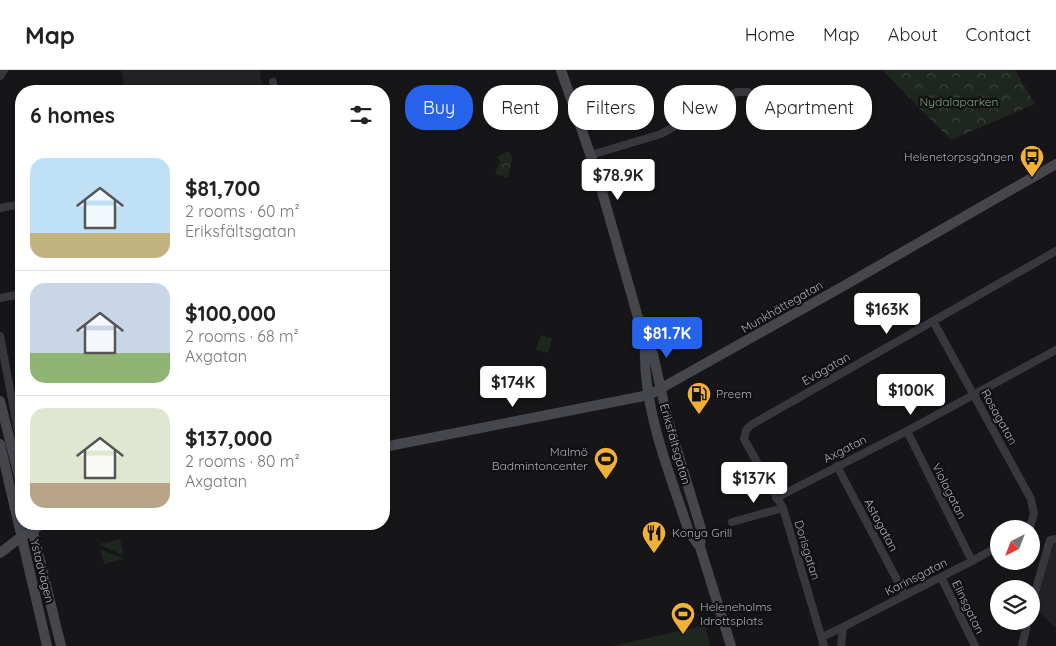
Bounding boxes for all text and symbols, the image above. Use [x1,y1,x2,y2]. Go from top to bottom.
text: Map [25,20,75,50]
text: Home [745,23,795,46]
text: Map [823,23,860,46]
text: About [888,23,938,46]
text: Contact [966,23,1031,46]
chip: Buy [405,85,473,130]
chip: Rent [483,85,558,130]
chip: Filters [568,85,654,130]
chip: New [664,85,736,130]
chip: Apartment [746,85,872,130]
park label: Nydalaparken [919,94,999,109]
icon: filters [347,101,375,129]
text: 6 homes [30,102,115,128]
bus stop icon: Helenetorpsgången [1019,144,1045,178]
place label: Helenetorpsgången [904,149,1014,164]
pin: $78.9K [577,158,659,201]
text: $78.9K [593,165,643,185]
text: $81,700 [185,175,260,201]
icon: home [70,178,130,238]
text: 2 rooms · 60 m² [185,201,299,221]
text: Eriksfältsgatan [185,221,296,241]
street label: Munkhättegatan [738,277,825,336]
pin: $163K [852,292,922,335]
text: $163K [865,299,909,319]
text: $100,000 [185,300,276,326]
icon: home [70,303,130,363]
pin: $81.7K [626,316,708,359]
text: $81.7K [643,323,691,343]
text: 2 rooms · 68 m² [185,326,299,346]
text: Axgatan [185,346,247,366]
street label: Evagatan [799,349,853,388]
pin: $174K [478,366,548,408]
text: $174K [491,372,535,392]
pin: $100K [876,374,946,416]
text: $100K [888,380,934,400]
fuel station icon: Preem [686,381,712,415]
place label: Preem [716,386,752,401]
street label: Rosagatan [978,386,1021,447]
street label: Eriksfältsgatan [657,402,694,486]
text: $137,000 [185,425,272,451]
icon: home [70,428,130,488]
street label: Axgatan [821,431,869,466]
place label: Malmö Badmintoncenter [492,444,588,473]
sports icon: Malmö Badmintoncenter [593,446,619,480]
text: 2 rooms · 80 m² [185,451,300,471]
street label: Violagatan [929,460,970,521]
pin: $137K [719,462,789,504]
text: $137K [732,468,776,488]
text: Axgatan [185,471,247,491]
street label: Astagatan [861,496,902,554]
street label: Dorisgatan [791,518,824,582]
restaurant icon: Konya Grill [641,520,667,554]
north arrow [990,520,1040,570]
map controls [990,520,1040,630]
place label: Konya Grill [672,525,732,540]
street label: Ystadvägen [27,537,58,604]
street label: Karinsgatan [882,554,950,599]
street label: Elinsgatan [949,578,988,636]
button: layers [990,580,1040,630]
place label: Heleneholms Idrottsplats [700,599,772,628]
sports icon: Heleneholms Idrottsplats [670,601,696,635]

